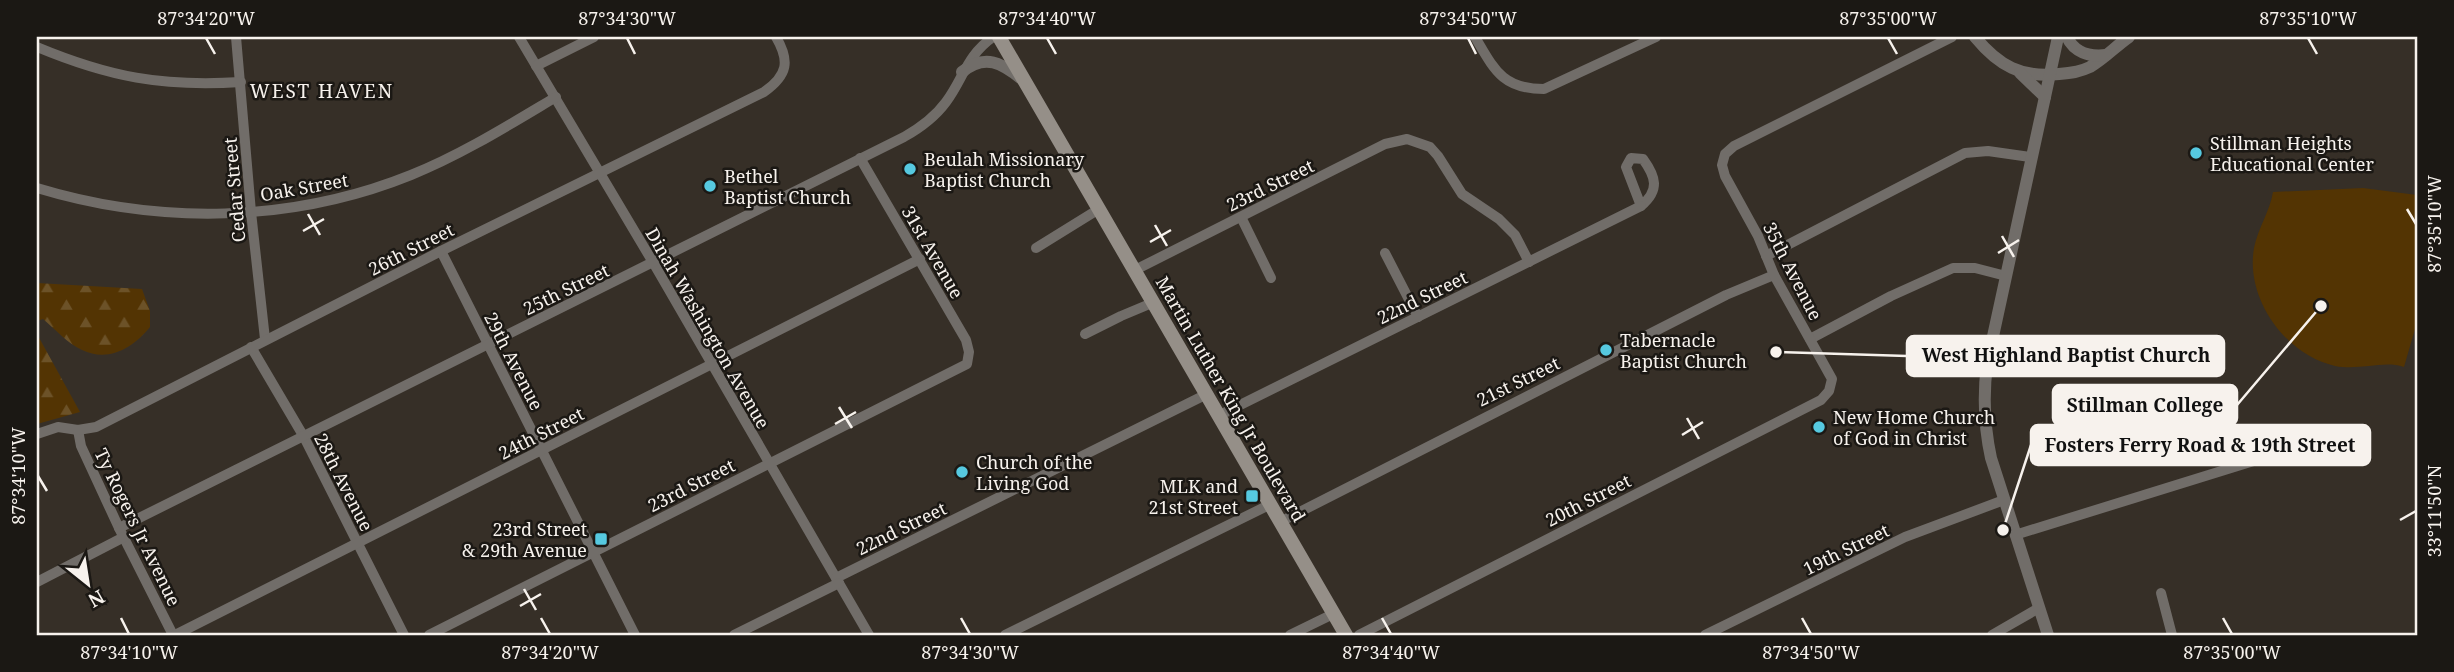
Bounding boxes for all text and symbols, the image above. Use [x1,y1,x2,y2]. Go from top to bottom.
text: 87°34'20"W [157,6,255,30]
text: 87°34'30"W [578,6,676,30]
text: 87°34'40"W [998,6,1096,30]
text: 87°34'50"W [1419,6,1517,30]
text: 87°35'00"W [1839,6,1937,30]
text: 87°35'10"W [2259,6,2357,30]
district label: WEST HAVEN [250,78,394,104]
place label: Stillman Heights Educational Center [2210,131,2374,176]
street label: Cedar Street [217,137,251,243]
marker: Stillman Heights Educational Center [2188,145,2204,161]
place label: Beulah Missionary Baptist Church [924,147,1085,192]
street label: 23rd Street [1222,153,1318,217]
marker: Beulah Missionary Baptist Church [902,161,918,177]
place label: Bethel Baptist Church [724,164,851,209]
street label: Oak Street [258,167,350,207]
text: 87°35'10"W [2422,175,2446,273]
marker: Bethel Baptist Church [702,178,718,194]
street label: 31st Avenue [897,201,969,303]
street label: 26th Street [364,217,458,281]
street label: 35th Avenue [1758,218,1828,324]
street label: Dinah Washington Avenue [641,223,775,433]
street label: 25th Street [519,258,613,320]
street label: 22nd Street [1373,265,1471,329]
street label: Martin Luther King Jr Boulevard [1151,272,1311,526]
street label: 29th Avenue [479,308,549,414]
place label: Tabernacle Baptist Church [1620,328,1747,373]
callout: West Highland Baptist Church [1907,336,2224,376]
marker: Tabernacle Baptist Church [1598,342,1614,358]
text: West Highland Baptist Church [1922,342,2211,368]
street label: 21st Street [1473,351,1563,411]
callout: Stillman College [2053,385,2237,425]
text: Stillman College [2067,392,2223,418]
street label: 24th Street [494,401,588,465]
place label: New Home Church of God in Christ [1833,405,1995,450]
marker: New Home Church of God in Christ [1811,419,1827,435]
callout: Fosters Ferry Road & 19th Street [2031,425,2370,465]
text: 87°34'10"W [6,427,30,525]
street label: 28th Avenue [309,429,379,535]
text: Fosters Ferry Road & 19th Street [2044,432,2356,458]
street label: Ty Rogers Jr Avenue [89,444,187,610]
place label: Church of the Living God [976,450,1092,495]
street label: 23rd Street [643,453,739,517]
marker: Church of the Living God [954,464,970,480]
text: 33°11'50"N [2422,464,2446,557]
street label: 20th Street [1541,468,1635,532]
place label: MLK and 21st Street [1149,474,1238,519]
marker: MLK and 21st Street [1244,488,1260,504]
street label: 22nd Street [852,496,950,560]
place label: 23rd Street & 29th Avenue [462,517,587,562]
street label: 19th Street [1799,518,1893,580]
marker: 23rd Street & 29th Avenue [593,531,609,547]
north arrow [52,550,122,620]
text: N [83,584,109,614]
text: 87°34'10"W [80,640,178,664]
text: 87°34'20"W [501,640,599,664]
text: 87°34'30"W [921,640,1019,664]
text: 87°34'40"W [1342,640,1440,664]
text: 87°34'50"W [1762,640,1860,664]
text: 87°35'00"W [2183,640,2281,664]

